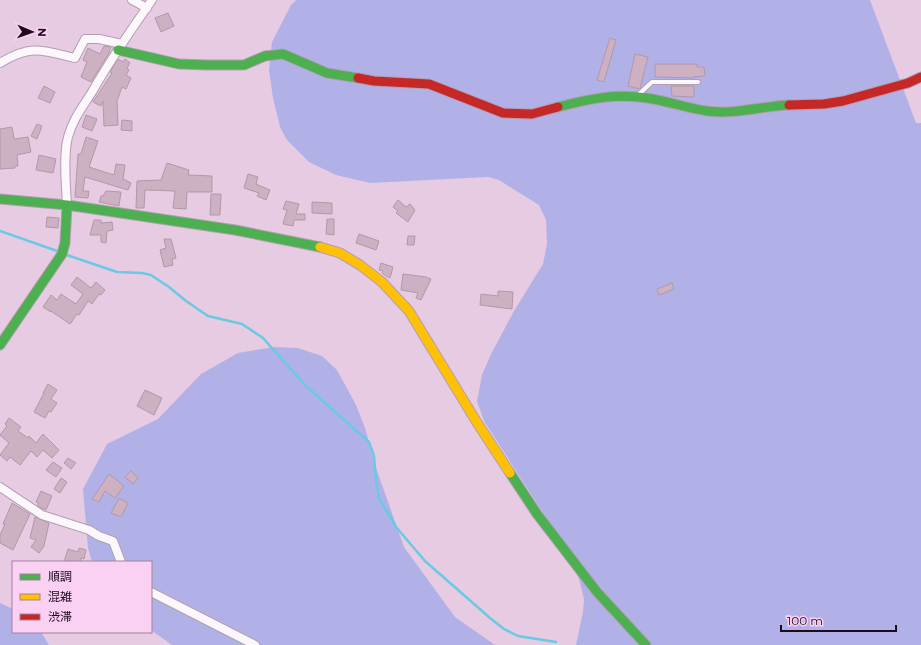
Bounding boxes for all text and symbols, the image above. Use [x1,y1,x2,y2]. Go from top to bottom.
north arrow [12,12,52,52]
text: N [35,28,49,37]
legend [12,561,152,633]
text: 順調 [48,569,72,584]
text: 混雑 [48,589,72,604]
scale bar [781,607,896,633]
text: 渋滞 [48,609,72,624]
text: 100 m [787,613,823,628]

